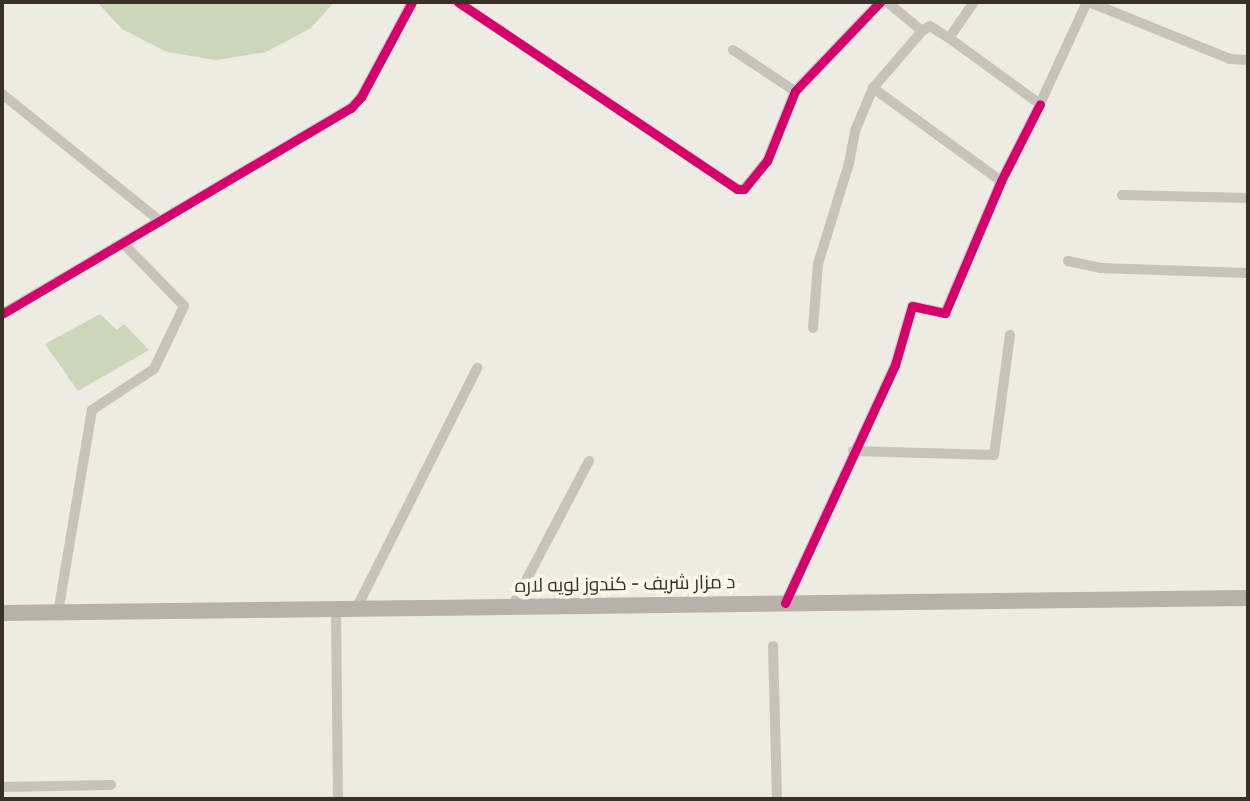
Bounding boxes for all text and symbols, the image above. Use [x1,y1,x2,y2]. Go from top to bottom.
street label: د مزار شریف - کندوز لویه لاره [514,571,736,597]

